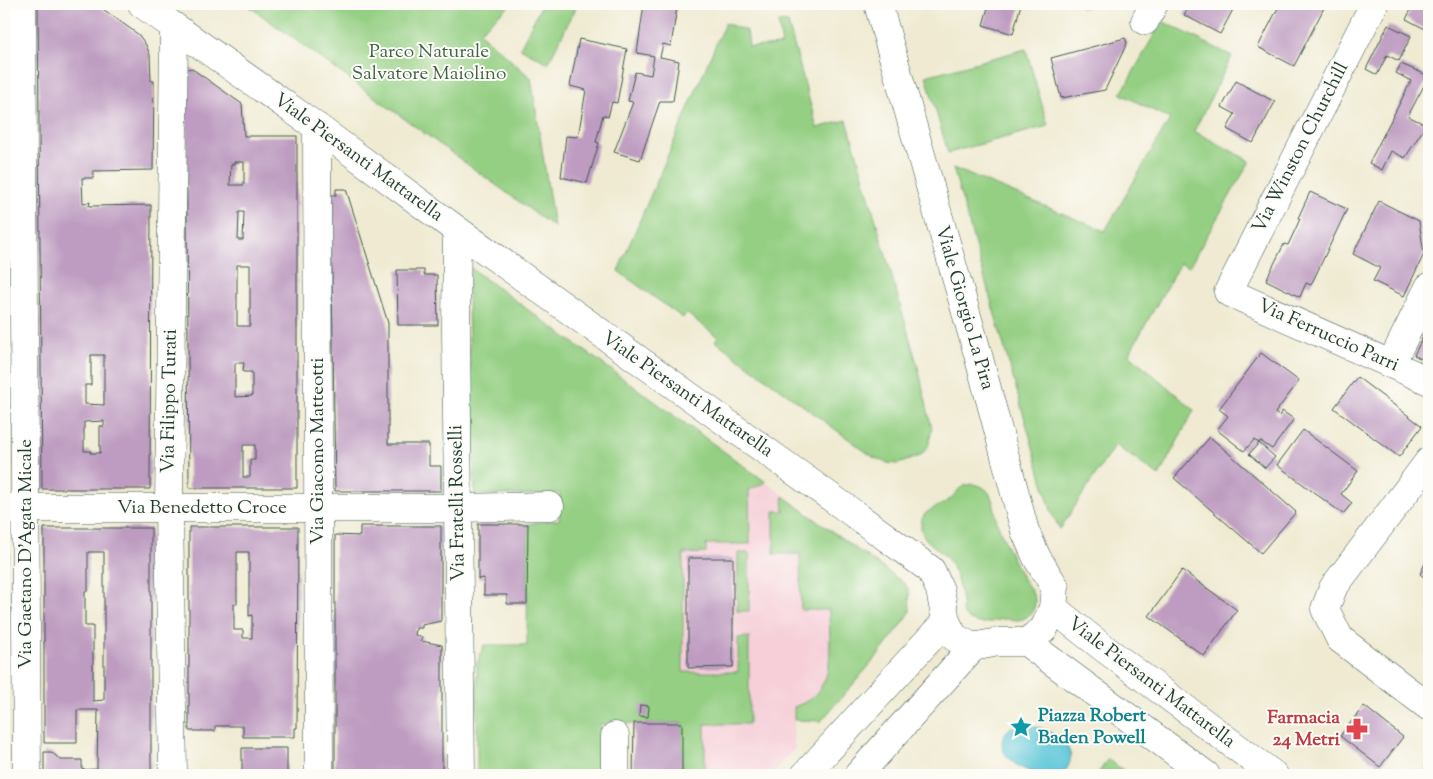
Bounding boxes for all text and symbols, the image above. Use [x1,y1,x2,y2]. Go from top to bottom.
park label: Parco Naturale Salvatore Maiolino [352,39,506,88]
street label: Via Winston Churchill [1246,58,1356,238]
street label: Viale Piersanti Mattarella [268,87,449,229]
street label: Viale Giorgio La Pira [928,223,1000,393]
street label: Via Ferruccio Parri [1253,293,1403,379]
street label: Viale Piersanti Mattarella [596,325,779,465]
street label: Via Filippo Turati [155,329,185,473]
street label: Via Giacomo Matteotti [305,357,332,545]
street label: Via Fratelli Rosselli [443,424,473,582]
street label: Via Gaetano D'Agata Micale [13,439,40,669]
street label: Via Benedetto Croce [117,495,287,522]
street label: Viale Piersanti Mattarella [1061,611,1241,755]
place label: Piazza Robert Baden Powell [1038,703,1147,752]
place label: Farmacia 24 Metri [1267,705,1341,754]
place icon: Piazza Robert Baden Powell [1008,714,1034,740]
pharmacy icon: Farmacia 24 Metri [1344,716,1370,742]

